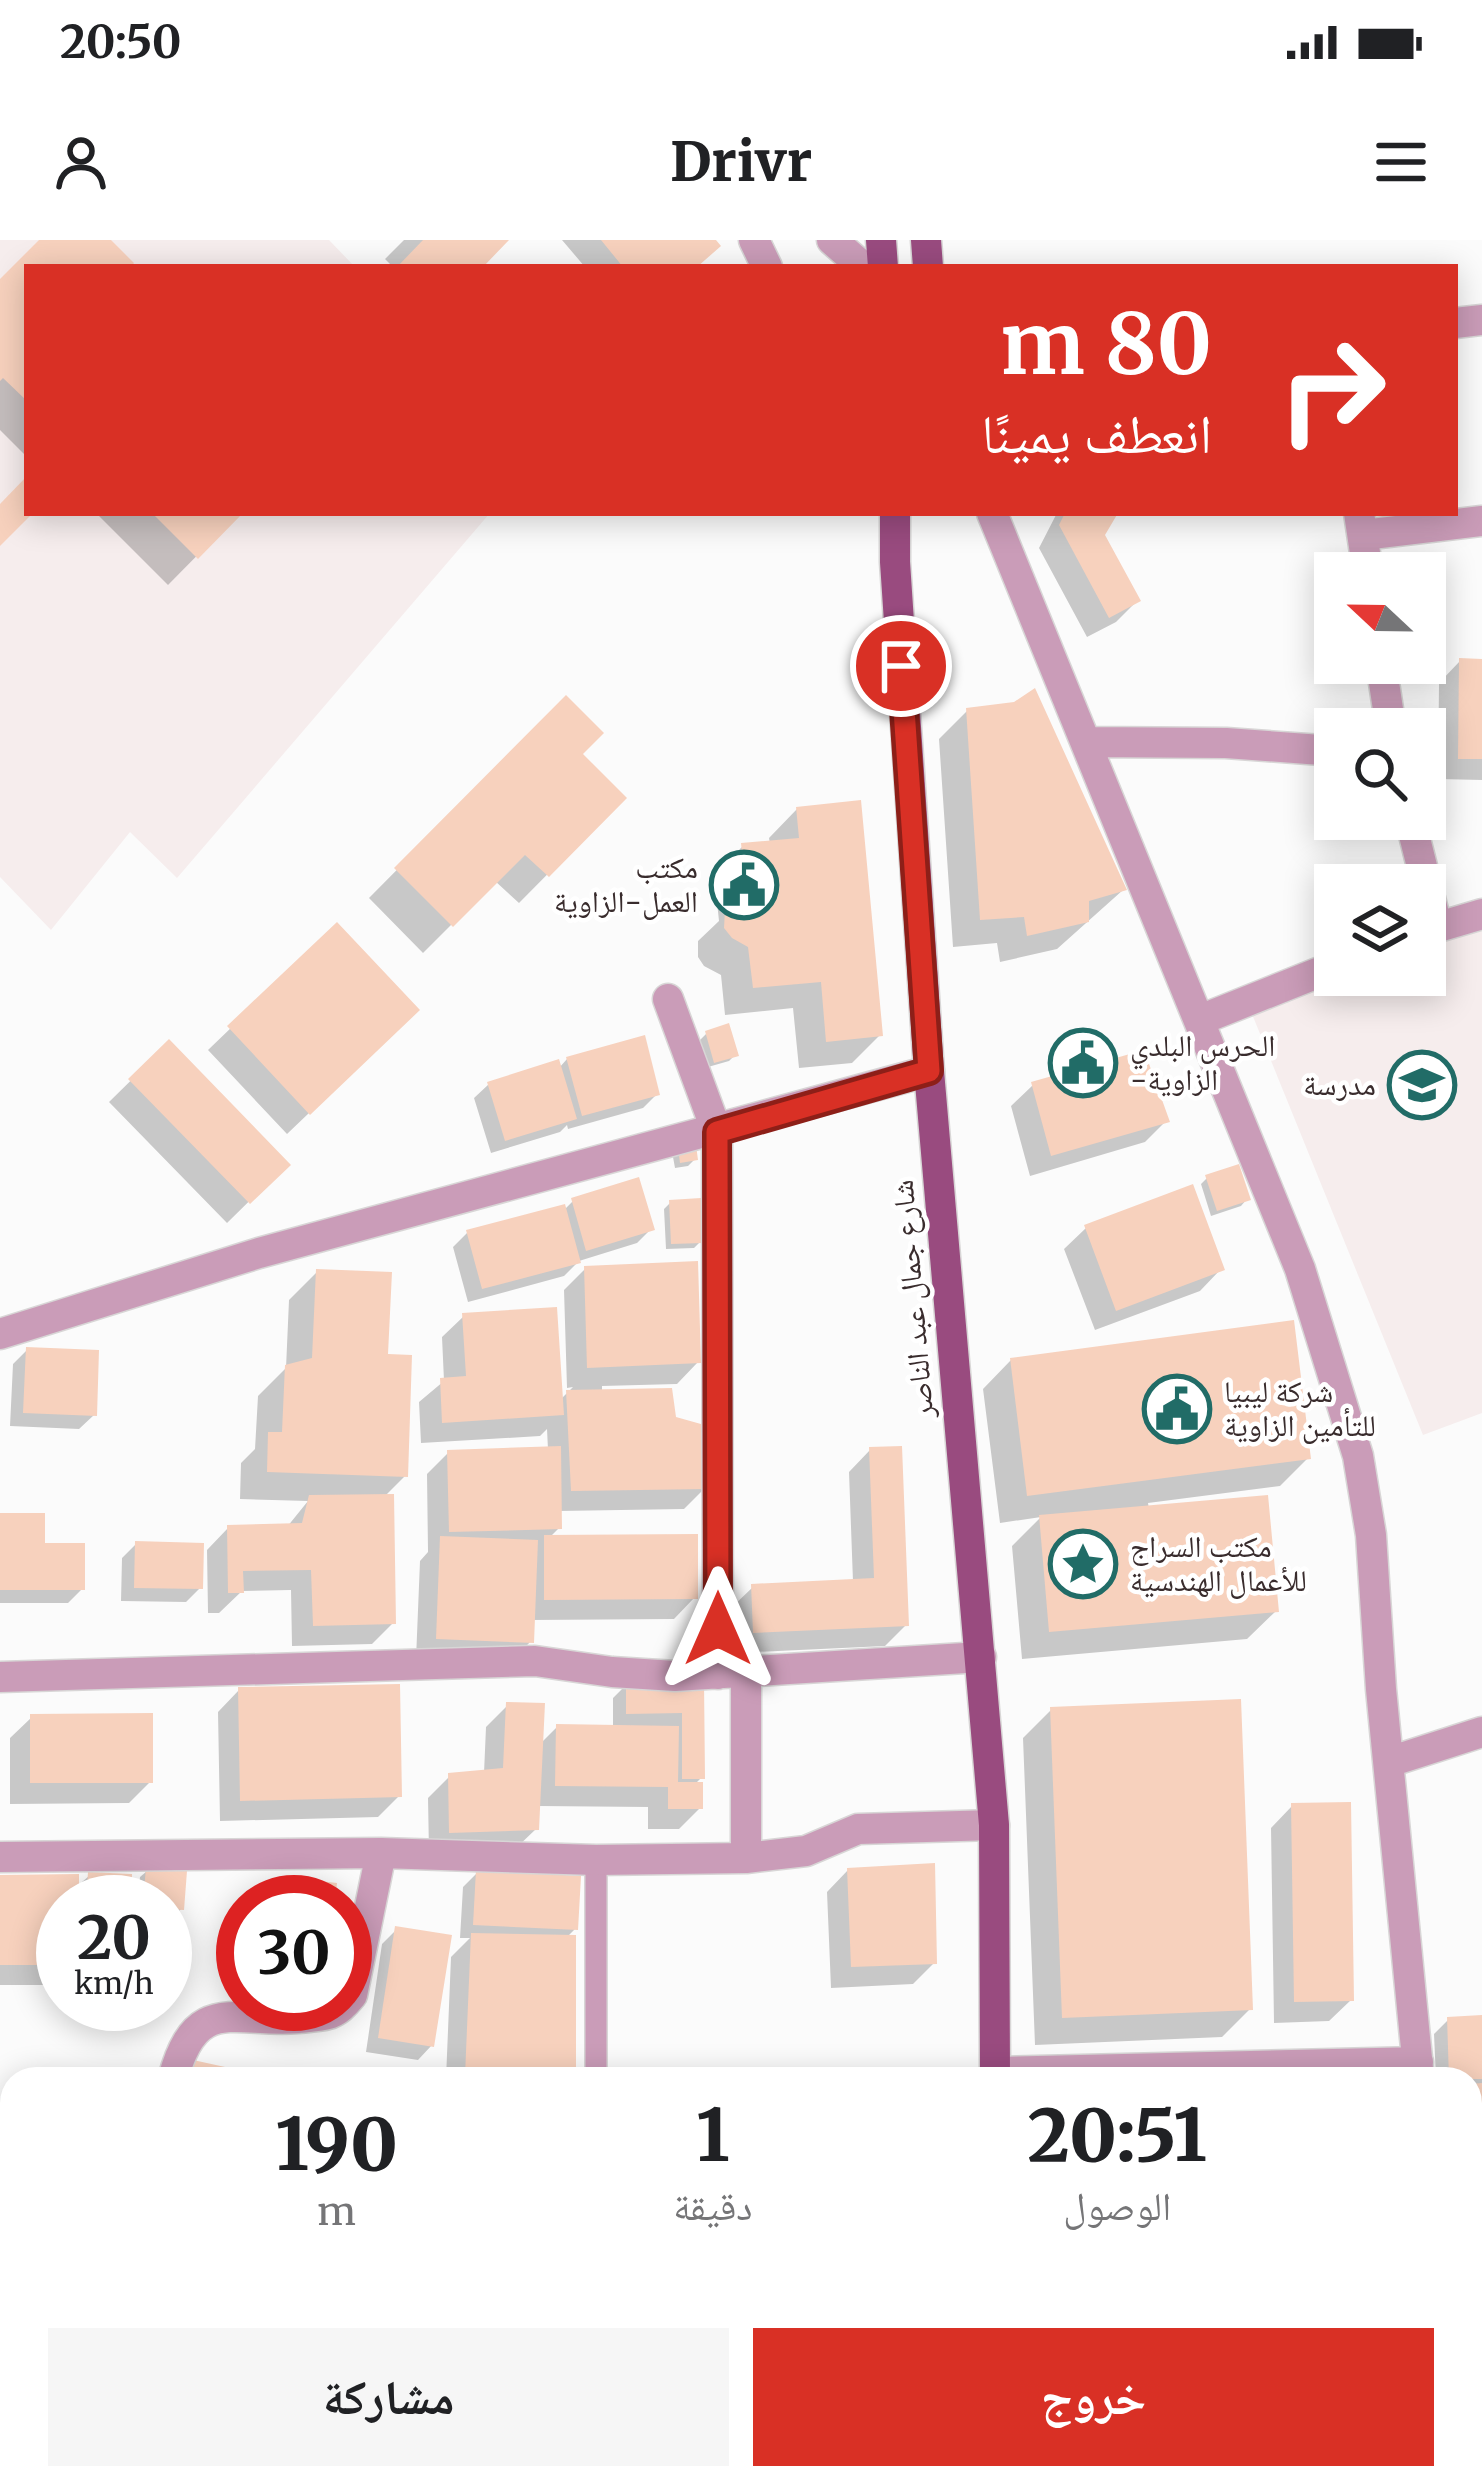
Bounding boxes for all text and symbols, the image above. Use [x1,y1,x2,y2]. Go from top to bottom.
text: 20:50 [60,14,182,70]
text: Drivr [670,128,812,196]
icon: person [48,129,114,195]
icon: menu [1368,129,1434,195]
text: 80 m [1000,291,1212,397]
icon: right [1254,312,1410,468]
text: انعطف يمينًا [981,400,1212,468]
north arrow [1314,552,1446,684]
map controls [1314,552,1446,996]
pin [850,615,952,717]
icon: arrive [868,633,934,699]
button: search [1314,708,1446,840]
place label: مكتب العمل-الزاوية [554,848,698,920]
public building icon: مكتب العمل-الزاوية [709,850,779,920]
button: layers [1314,864,1446,996]
place label: الحرس البلدي -الزاوية [1130,1026,1275,1098]
public building icon: الحرس البلدي -الزاوية [1048,1028,1118,1098]
school or university icon: مدرسة [1387,1050,1457,1120]
place label: مدرسة [1303,1065,1376,1103]
street label: شارع جمال عبد الناصر [883,1178,942,1421]
place label: شركة ليبيا للتأمين الزاوية [1224,1372,1376,1444]
public building icon: شركة ليبيا للتأمين الزاوية [1142,1374,1212,1444]
place label: مكتب السراج للأعمال الهندسية [1130,1527,1307,1599]
place icon: مكتب السراج للأعمال الهندسية [1048,1529,1118,1599]
position arrow [655,1566,781,1692]
speed limit sign: 30 [216,1875,372,2031]
text: 20 [77,1900,151,1975]
text: km/h [74,1964,154,2002]
text: 1 [696,2090,730,2181]
text: 20:51 [1028,2090,1207,2181]
text: 190 [275,2099,398,2190]
text: دقيقة [673,2182,753,2231]
text: الوصول [1063,2182,1171,2231]
text: m [317,2187,356,2236]
button: مشاركة [48,2328,729,2466]
button: خروج [753,2328,1434,2466]

